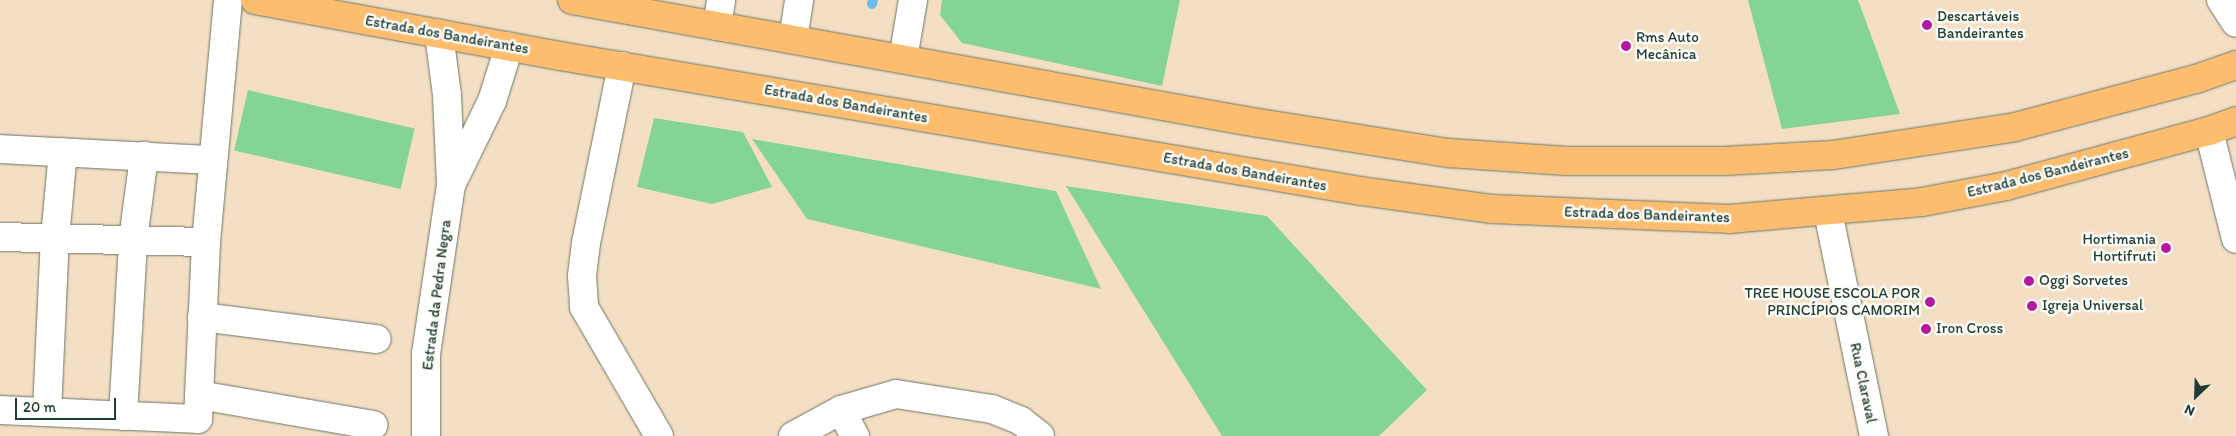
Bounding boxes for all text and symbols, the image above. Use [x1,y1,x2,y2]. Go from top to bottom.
place label: Descartáveis Bandeirantes [1937,7,2024,42]
street label: Estrada dos Bandeirantes [364,12,530,58]
marker: Descartáveis Bandeirantes [1921,19,1933,31]
place label: Rms Auto Mecânica [1636,28,1699,63]
marker: Rms Auto Mecânica [1620,40,1632,52]
street label: Estrada dos Bandeirantes [763,81,929,127]
street label: Estrada dos Bandeirantes [1965,144,2131,202]
street label: Estrada dos Bandeirantes [1162,149,1328,195]
street label: Estrada dos Bandeirantes [1564,203,1730,227]
street label: Estrada da Pedra Negra [419,219,455,371]
place label: Hortimania Hortifruti [2082,230,2156,265]
marker: Hortimania Hortifruti [2160,242,2172,254]
place label: Oggi Sorvetes [2039,272,2128,290]
marker: Oggi Sorvetes [2023,275,2035,287]
place label: TREE HOUSE ESCOLA POR PRINCÍPIOS CAMORIM [1744,284,1920,319]
marker: TREE HOUSE ESCOLA POR PRINCÍPIOS CAMORIM [1924,296,1936,308]
place label: Igreja Universal [2042,297,2144,315]
marker: Igreja Universal [2026,300,2038,312]
place label: Iron Cross [1936,320,2003,338]
marker: Iron Cross [1920,323,1932,335]
street label: Rua Claraval [1846,341,1880,425]
north arrow [2171,371,2221,421]
scale bar [18,388,119,420]
text: 20 m [23,398,56,416]
text: N [2182,400,2197,420]

